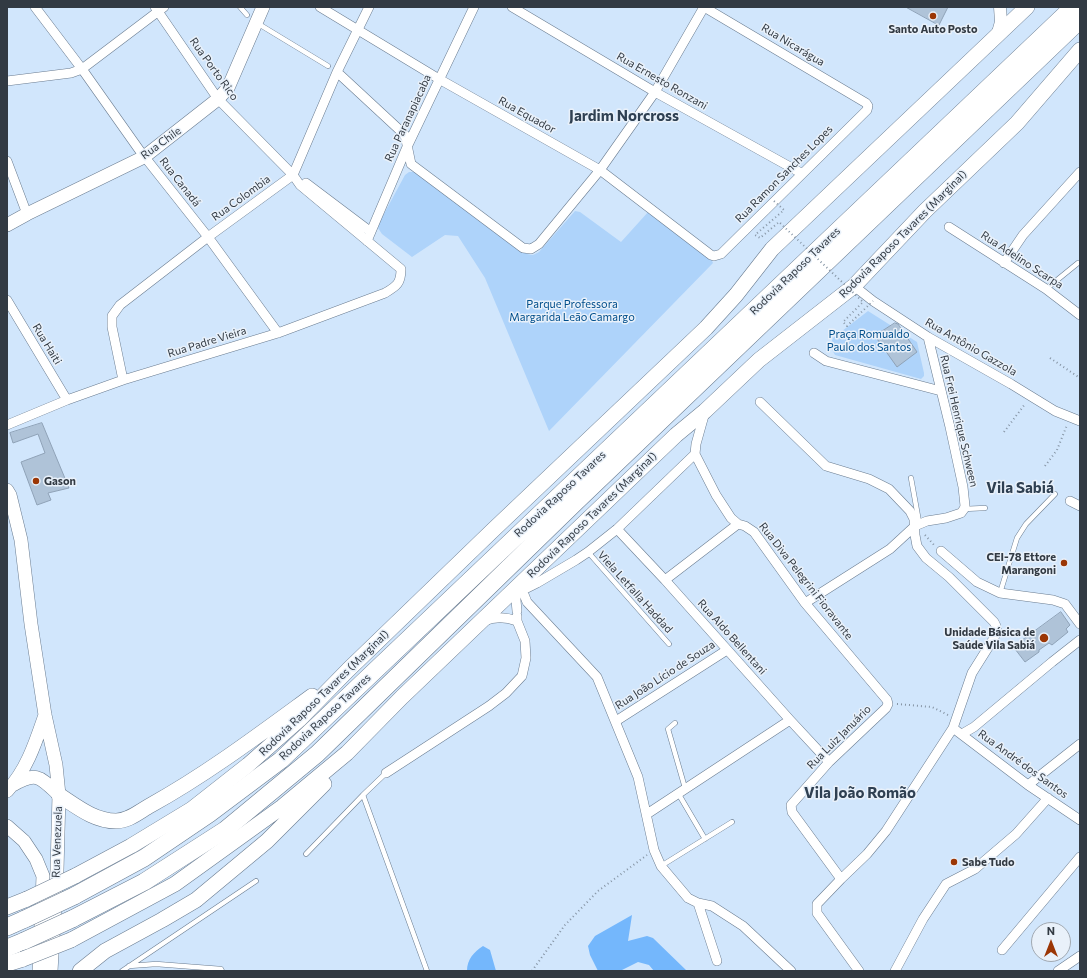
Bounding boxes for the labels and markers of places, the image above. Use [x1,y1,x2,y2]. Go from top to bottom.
marker: Santo Auto Posto [928,11,938,21]
place label: Santo Auto Posto [888,22,978,36]
place label: Gason [44,474,76,488]
marker: Gason [31,476,41,486]
place label: CEI-78 Ettore Marangoni [986,550,1056,576]
marker: CEI-78 Ettore Marangoni [1059,558,1069,568]
place label: Unidade Básica de Saúde Vila Sabiá [944,625,1035,651]
marker: Unidade Básica de Saúde Vila Sabiá [1038,632,1050,644]
place label: Sabe Tudo [962,855,1015,869]
marker: Sabe Tudo [949,857,959,867]

